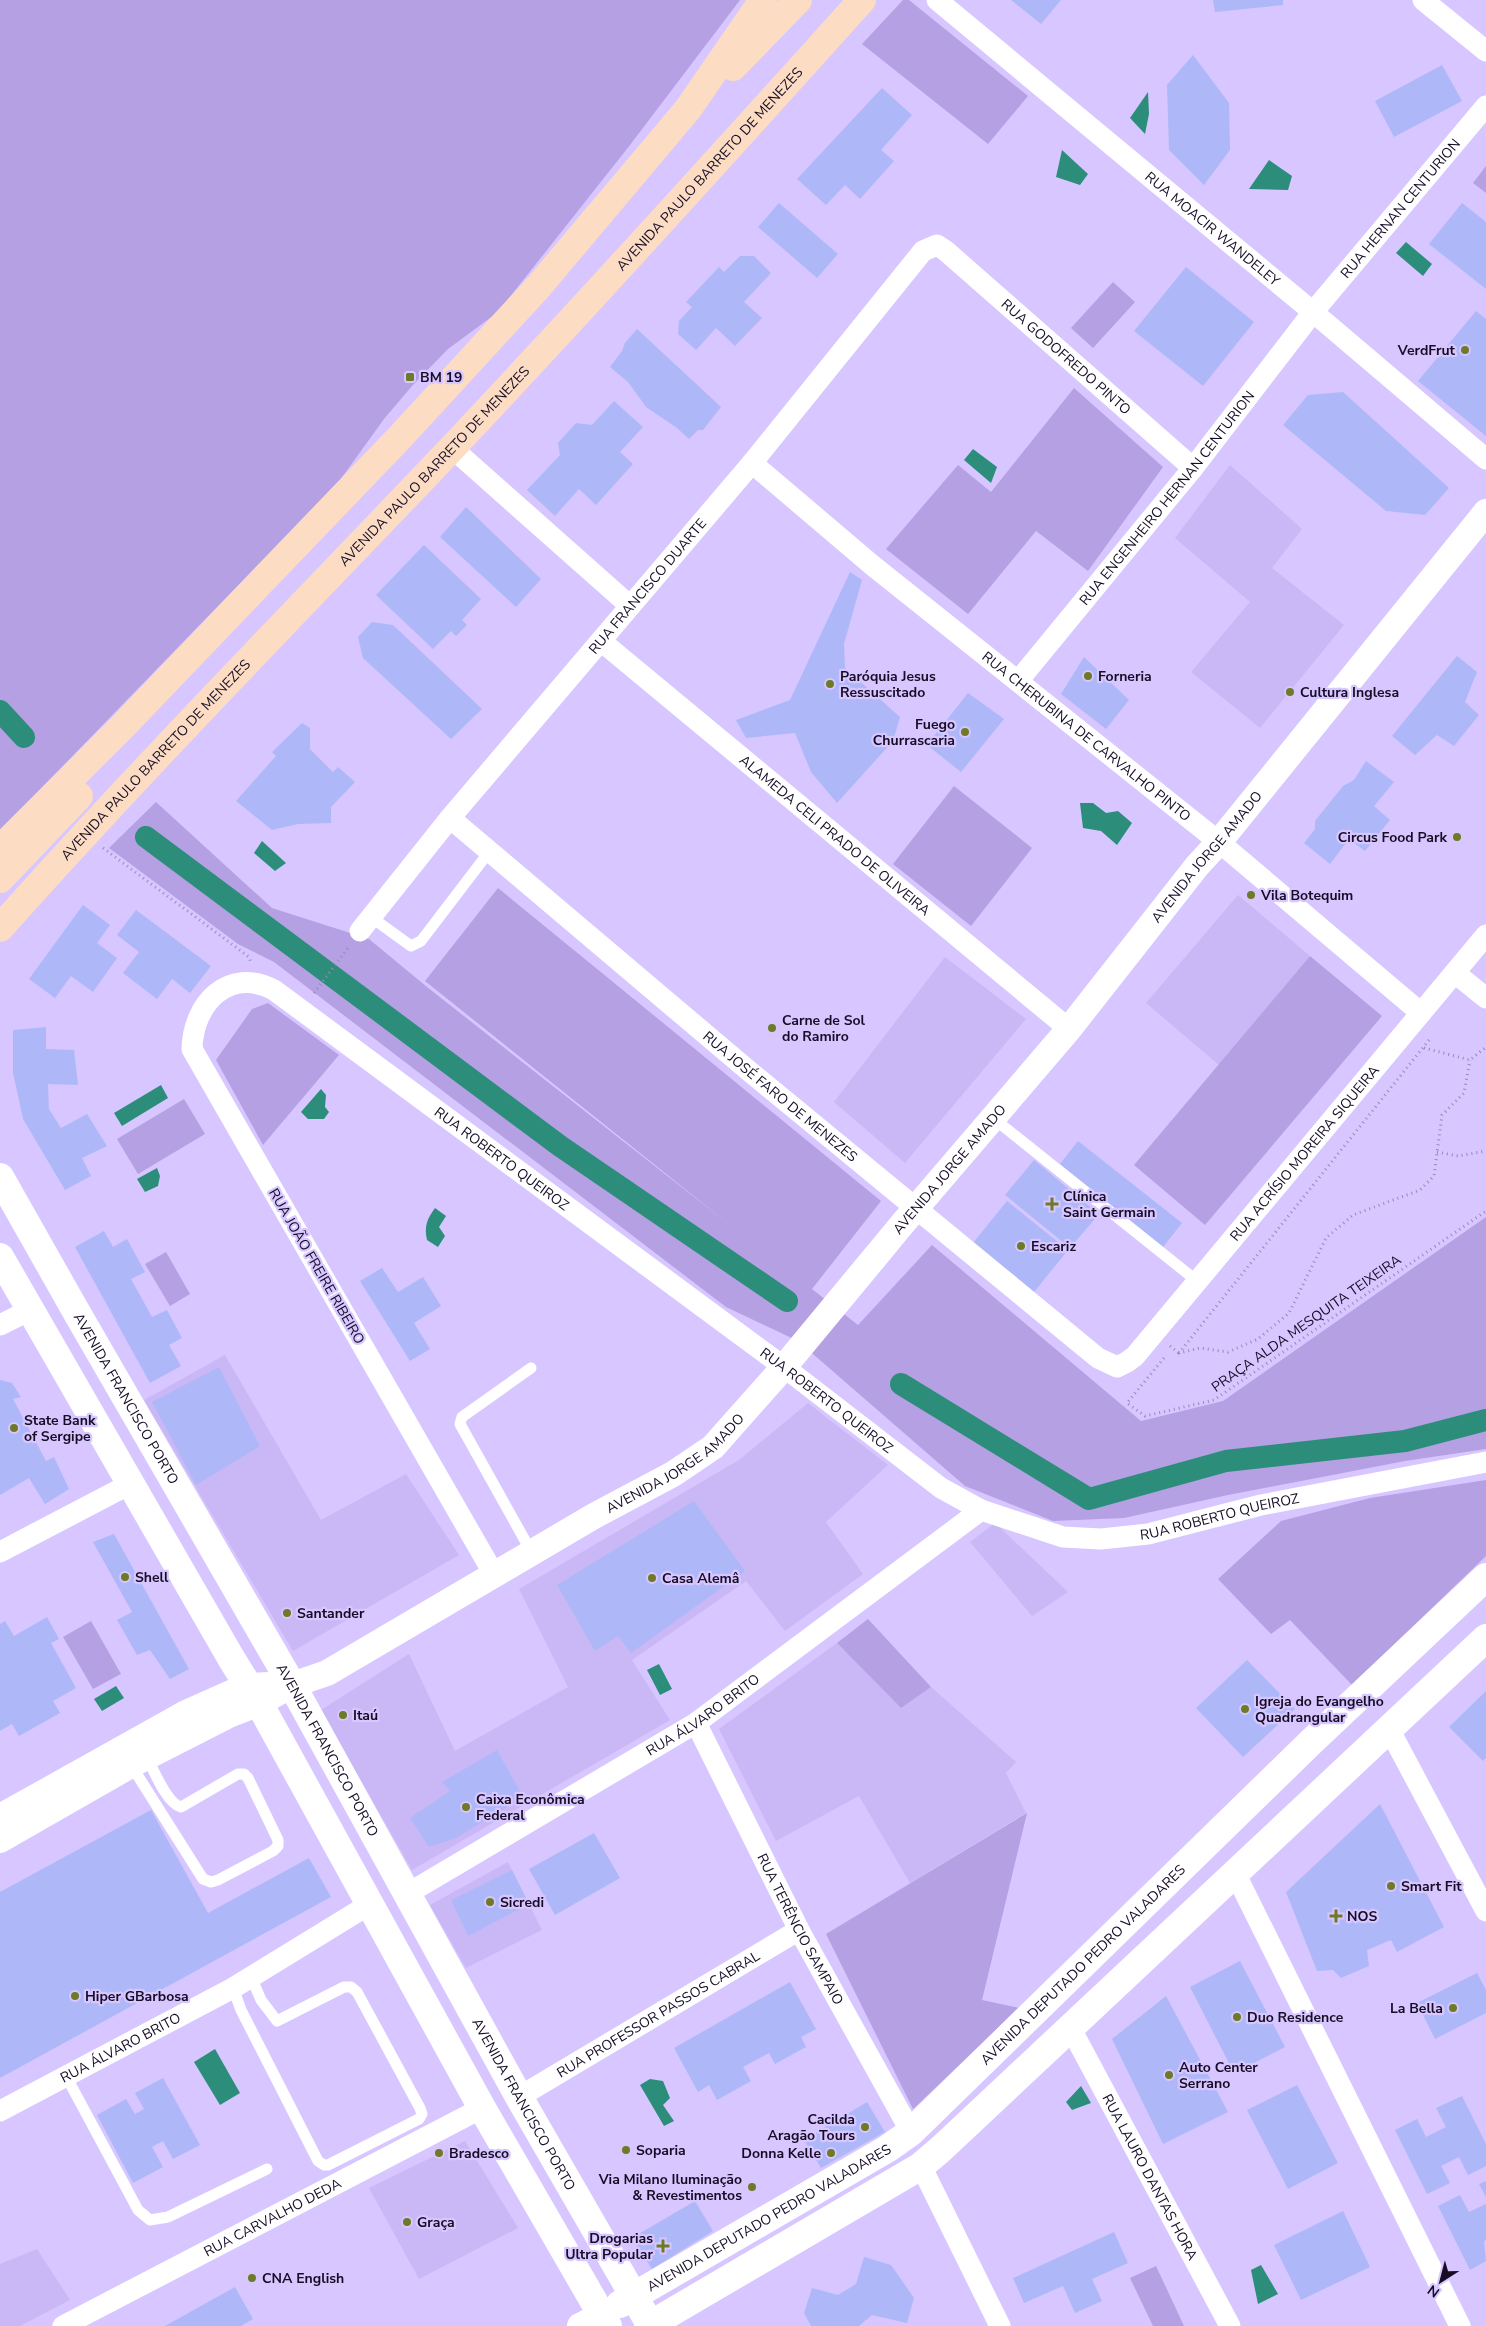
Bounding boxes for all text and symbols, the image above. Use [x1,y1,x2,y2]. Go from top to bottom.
street label: AVENIDA PAULO BARRETO DE MENEZES [612,63,807,275]
street label: RUA HERNAN CENTURION [1336,135,1465,282]
street label: RUA MOACIR WANDELEY [1141,167,1284,291]
street label: RUA GODOFREDO PINTO [997,295,1135,419]
place label: VerdFrut [1397,341,1456,360]
marker: VerdFrut [1459,344,1471,356]
street label: AVENIDA PAULO BARRETO DE MENEZES [335,362,534,571]
place label: BM 19 [420,368,462,387]
marker: BM 19 [404,371,416,383]
street label: RUA ENGENHEIRO HERNAN CENTURION [1075,387,1259,609]
street label: RUA FRANCISCO DUARTE [585,515,711,658]
street label: RUA CHERUBINA DE CARVALHO PINTO [978,647,1195,826]
street label: AVENIDA PAULO BARRETO DE MENEZES [57,655,255,865]
place label: Paróquia Jesus Ressuscitado [840,667,936,702]
place label: Forneria [1098,667,1152,686]
marker: Forneria [1082,670,1094,682]
marker: Paróquia Jesus Ressuscitado [824,678,836,690]
place label: Cultura Inglesa [1300,683,1399,702]
marker: Cultura Inglesa [1284,686,1296,698]
place label: Fuego Churrascaria [873,715,955,750]
marker: Fuego Churrascaria [959,726,971,738]
street label: ALAMEDA CELI PRADO DE OLIVEIRA [735,751,934,920]
street label: AVENIDA JORGE AMADO [1147,787,1267,927]
place label: Circus Food Park [1338,828,1447,847]
marker: Circus Food Park [1451,831,1463,843]
place label: Vila Botequim [1260,886,1353,905]
marker: Vila Botequim [1245,889,1257,901]
place label: Carne de Sol do Ramiro [782,1011,866,1046]
marker: Carne de Sol do Ramiro [766,1022,778,1034]
street label: RUA JOSÉ FARO DE MENEZES [699,1027,862,1167]
street label: RUA ACRÍSIO MOREIRA SIQUEIRA [1226,1061,1384,1245]
street label: AVENIDA JORGE AMADO [889,1100,1010,1239]
street label: RUA ROBERTO QUEIROZ [430,1103,573,1215]
street label: RUA JOÃO FREIRE RIBEIRO [264,1185,369,1348]
place label: Clínica Saint Germain [1063,1187,1155,1222]
marker: Clínica Saint Germain [1045,1197,1059,1211]
place label: Escariz [1031,1237,1076,1256]
marker: Escariz [1015,1240,1027,1252]
street label: PRAÇA ALDA MESQUITA TEIXEIRA [1208,1250,1405,1396]
street label: AVENIDA FRANCISCO PORTO [69,1310,183,1488]
street label: RUA ROBERTO QUEIROZ [756,1343,897,1458]
street label: AVENIDA JORGE AMADO [603,1409,749,1518]
place label: State Bank of Sergipe [24,1411,96,1446]
marker: State Bank of Sergipe [8,1422,20,1434]
street label: RUA ROBERTO QUEIROZ [1139,1489,1301,1545]
place label: Shell [135,1568,169,1587]
place label: Casa Alemâ [662,1569,740,1588]
marker: Shell [119,1571,131,1583]
marker: Casa Alemâ [646,1572,658,1584]
place label: Santander [297,1604,365,1623]
marker: Santander [281,1607,293,1619]
street label: AVENIDA FRANCISCO PORTO [272,1660,383,1840]
street label: RUA ÁLVARO BRITO [643,1670,764,1760]
place label: Igreja do Evangelho Quadrangular [1255,1692,1384,1727]
marker: Igreja do Evangelho Quadrangular [1239,1703,1251,1715]
place label: Itaú [353,1706,378,1725]
marker: Itaú [337,1709,349,1721]
place label: Caixa Econômica Federal [476,1790,585,1825]
marker: Caixa Econômica Federal [460,1801,472,1813]
street label: RUA TERÊNCIO SAMPAIO [752,1850,848,2008]
street label: AVENIDA DEPUTADO PEDRO VALADARES [976,1860,1190,2069]
place label: Smart Fit [1401,1877,1462,1896]
marker: Smart Fit [1385,1880,1397,1892]
place label: Sicredi [500,1893,544,1912]
marker: Sicredi [484,1896,496,1908]
place label: NOS [1347,1907,1377,1926]
marker: NOS [1329,1909,1343,1923]
street label: RUA PROFESSOR PASSOS CABRAL [553,1946,764,2082]
place label: Hiper GBarbosa [85,1987,189,2006]
marker: Hiper GBarbosa [69,1990,81,2002]
place label: La Bella [1390,1999,1443,2018]
marker: La Bella [1447,2002,1459,2014]
street label: RUA ÁLVARO BRITO [57,2008,184,2088]
place label: Duo Residence [1247,2008,1344,2027]
marker: Duo Residence [1231,2011,1243,2023]
street label: AVENIDA FRANCISCO PORTO [467,2015,580,2194]
place label: Auto Center Serrano [1179,2058,1258,2093]
marker: Auto Center Serrano [1163,2069,1175,2081]
street label: RUA LAURO DANTAS HORA [1098,2091,1202,2264]
place label: Cacilda Aragão Tours [768,2110,855,2145]
marker: Cacilda Aragão Tours [859,2121,871,2133]
street label: AVENIDA DEPUTADO PEDRO VALADARES [643,2140,895,2296]
place label: Soparia [636,2141,686,2160]
place label: Bradesco [449,2144,509,2163]
marker: Soparia [620,2144,632,2156]
place label: Donna Kelle [741,2144,821,2163]
marker: Bradesco [433,2147,445,2159]
marker: Donna Kelle [825,2147,837,2159]
place label: Via Milano Iluminação & Revestimentos [598,2170,742,2205]
street label: RUA CARVALHO DEDA [200,2174,345,2261]
marker: Via Milano Iluminação & Revestimentos [746,2181,758,2193]
place label: Graça [417,2213,455,2232]
marker: Graça [401,2216,413,2228]
place label: Drogarias Ultra Popular [565,2229,654,2264]
marker: Drogarias Ultra Popular [657,2240,669,2252]
north arrow [1416,2256,1466,2306]
place label: CNA English [262,2269,344,2288]
marker: CNA English [246,2272,258,2284]
text: N [1424,2280,1443,2302]

